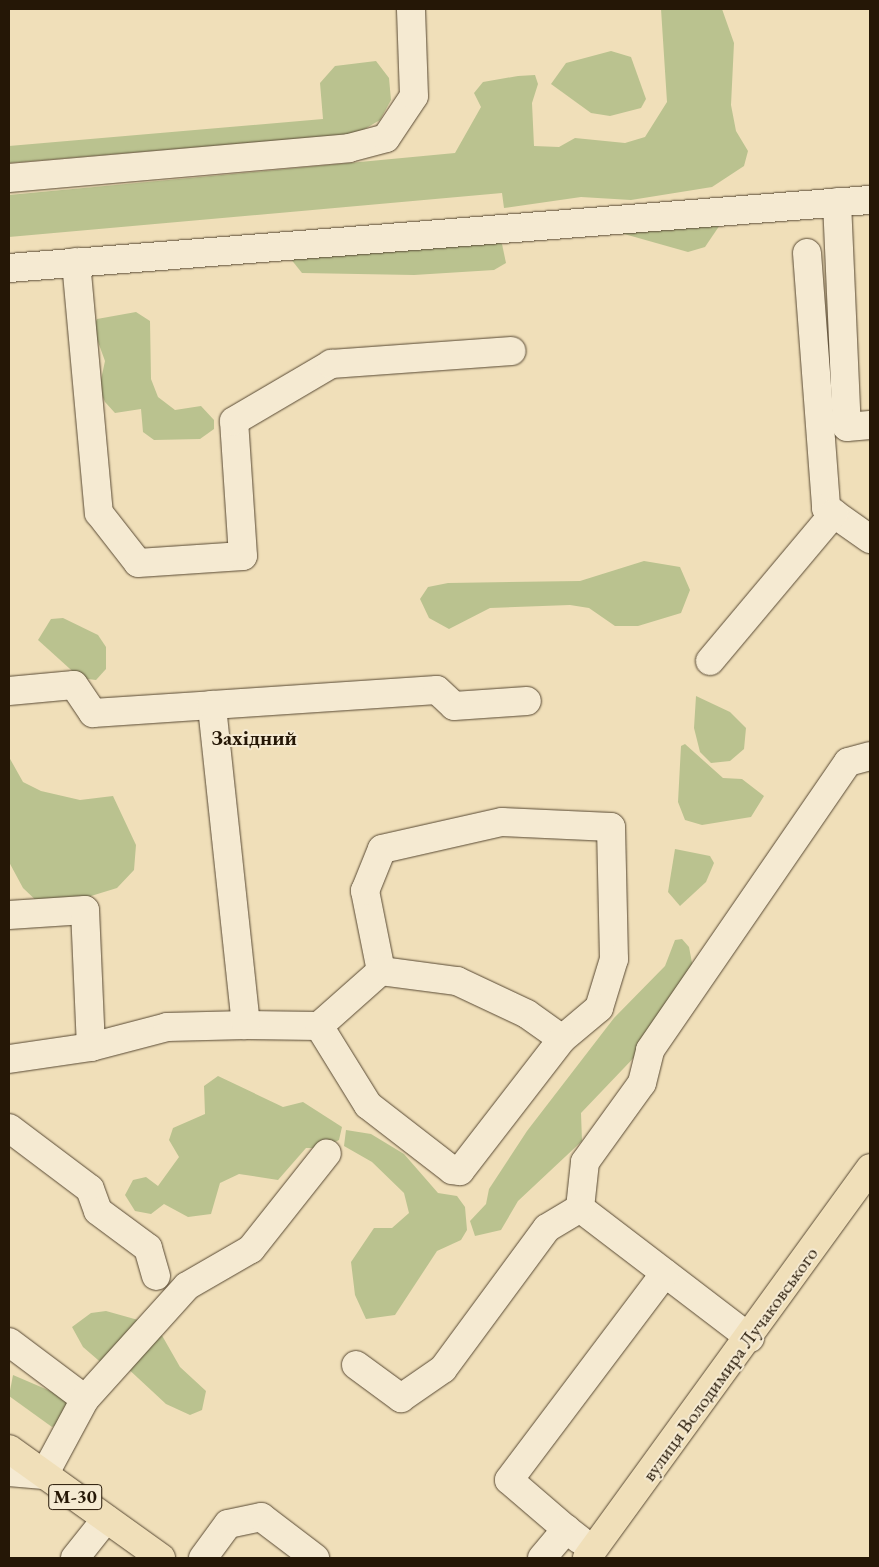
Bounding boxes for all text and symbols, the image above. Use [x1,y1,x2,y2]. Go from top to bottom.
district label: Західний [211,725,297,751]
street label: вулиця Володимира Лучаковського [637,1242,823,1486]
road number: М-30 [48,1480,102,1514]

